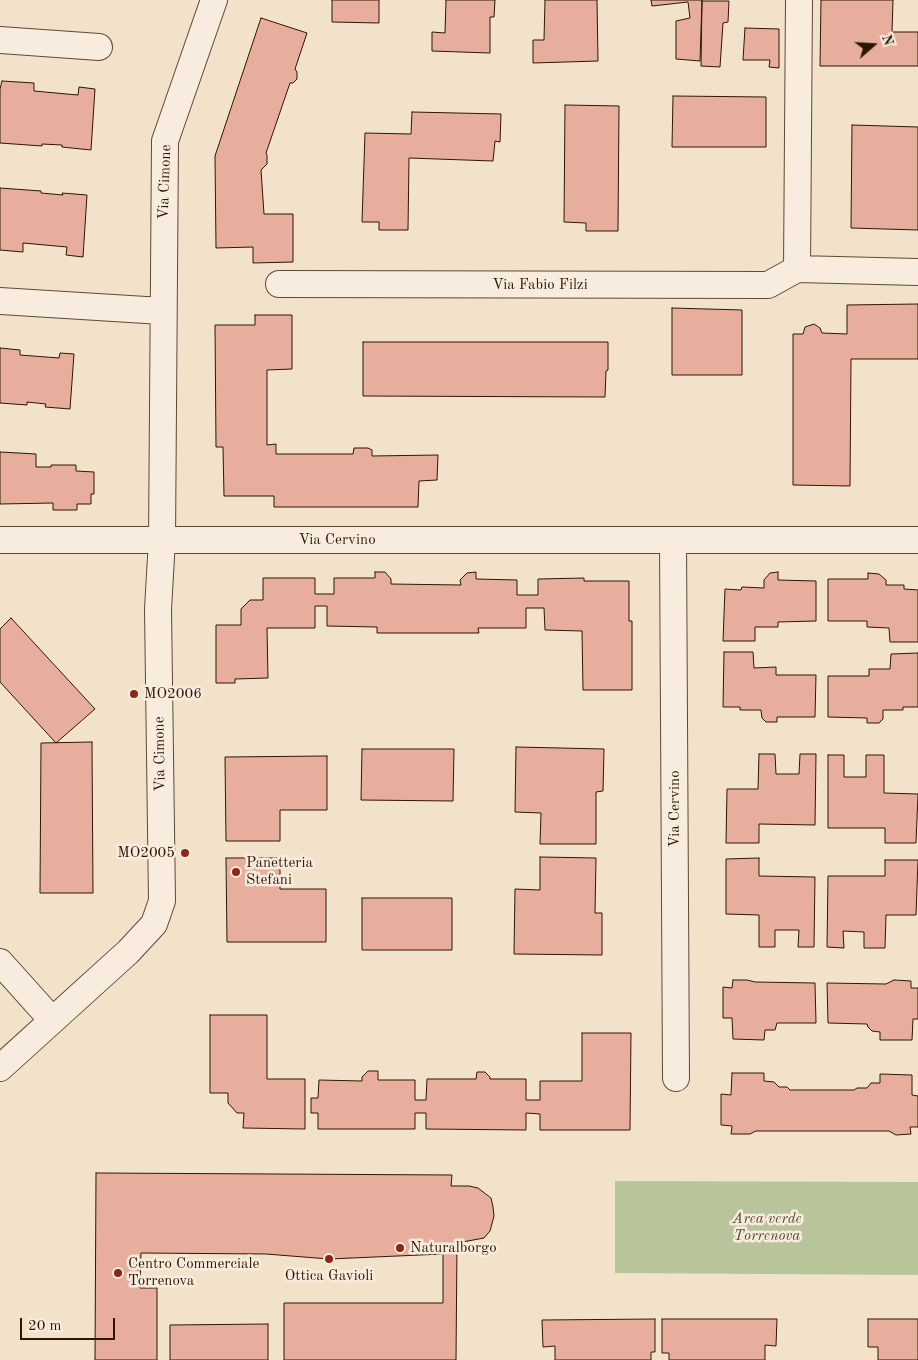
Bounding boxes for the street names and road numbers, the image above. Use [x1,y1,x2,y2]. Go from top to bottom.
street label: Via Cimone [155,144,175,220]
street label: Via Fabio Filzi [492,276,588,294]
street label: Via Cervino [298,531,376,549]
street label: Via Cimone [150,716,170,792]
street label: Via Cervino [666,770,684,848]

